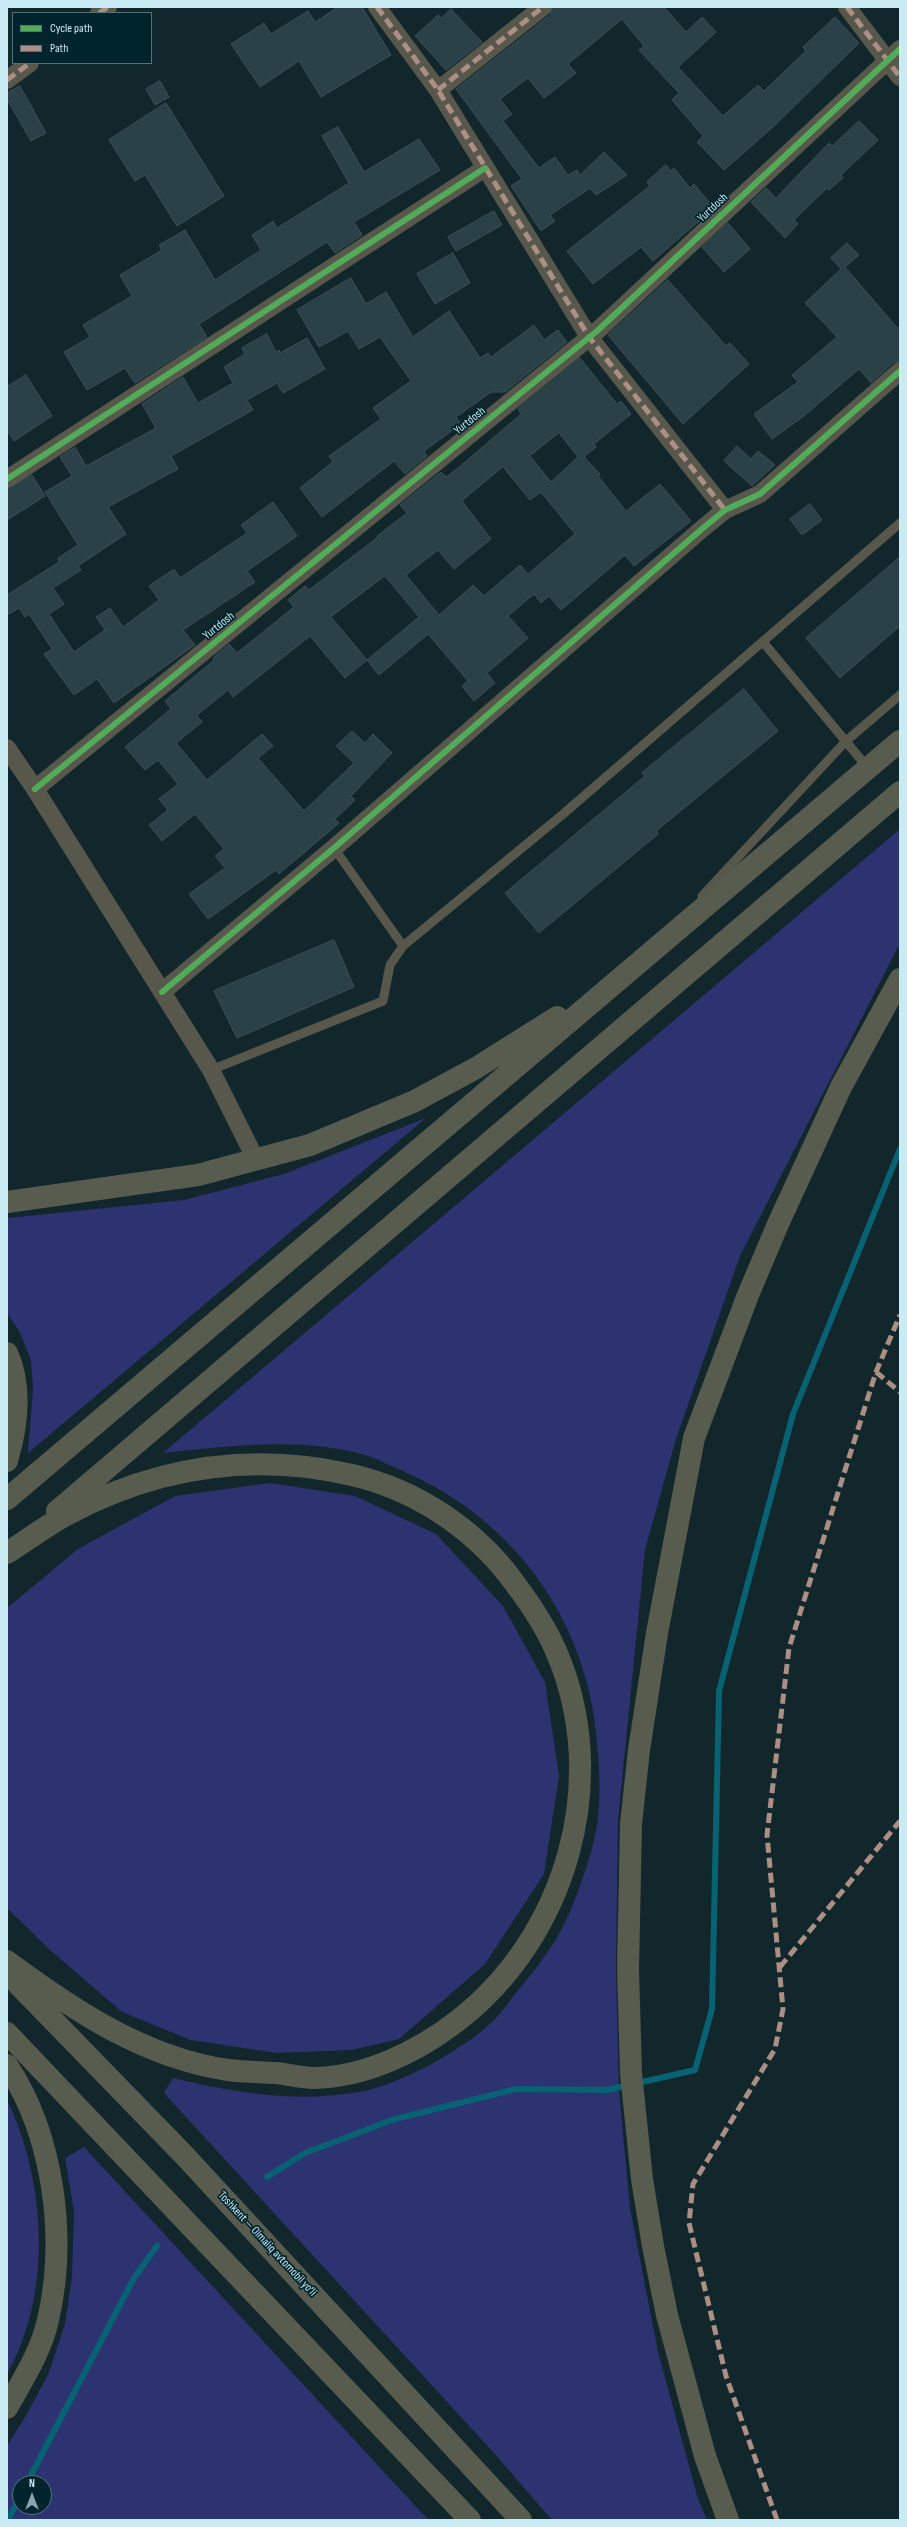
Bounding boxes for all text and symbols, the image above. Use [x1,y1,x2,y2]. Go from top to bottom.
legend [12,12,152,64]
text: Cycle path [50,21,92,36]
text: Path [50,41,68,56]
street label: Yurtdosh [695,190,731,226]
street label: Yurtdosh [451,404,489,438]
street label: Yurtdosh [200,609,238,643]
street label: Toshkent — Olmaliq avtomobil yo‘li [215,2189,319,2299]
north arrow [12,2475,52,2515]
text: N [29,2477,35,2490]

